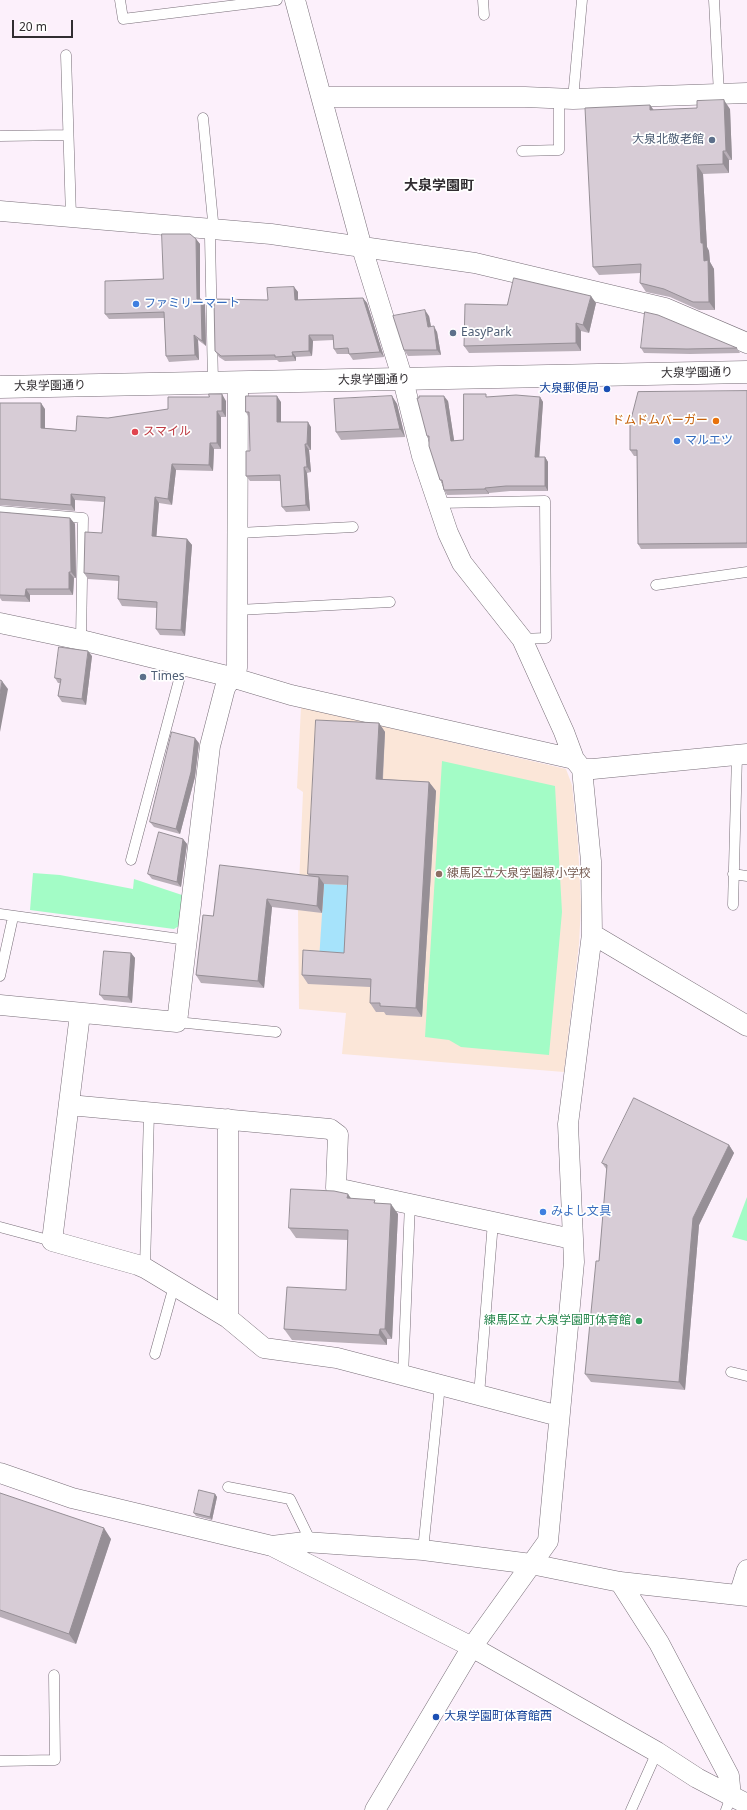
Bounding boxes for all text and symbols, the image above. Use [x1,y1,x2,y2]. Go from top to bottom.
scale bar [14,12,75,38]
text: 20 m [19,18,47,35]
place label: 大泉北敬老館 [632,133,704,147]
marker: 大泉北敬老館 [707,135,717,145]
district label: 大泉学園町 [404,178,474,194]
place label: ファミリーマート [144,297,240,311]
marker: ファミリーマート [131,299,141,309]
place label: EasyPark [461,326,512,340]
marker: EasyPark [448,328,458,338]
street label: 大泉学園通り [661,365,733,381]
street label: 大泉学園通り [338,372,410,388]
street label: 大泉学園通り [14,378,86,394]
place label: 大泉郵便局 [539,382,599,396]
marker: 大泉郵便局 [602,384,612,394]
place label: ドムドムバーガー [612,414,708,428]
marker: ドムドムバーガー [711,416,721,426]
place label: スマイル [143,425,191,439]
marker: スマイル [130,427,140,437]
place label: マルエツ [685,434,733,448]
marker: マルエツ [672,436,682,446]
place label: Times [151,670,185,684]
marker: Times [138,672,148,682]
place label: 練馬区立大泉学園緑小学校 [447,867,591,881]
marker: 練馬区立大泉学園緑小学校 [434,869,444,879]
place label: みよし文具 [551,1205,611,1219]
marker: みよし文具 [538,1207,548,1217]
place label: 練馬区立 大泉学園町体育館 [484,1314,631,1328]
marker: 練馬区立 大泉学園町体育館 [634,1316,644,1326]
place label: 大泉学園町体育館西 [444,1710,552,1724]
marker: 大泉学園町体育館西 [431,1712,441,1722]

